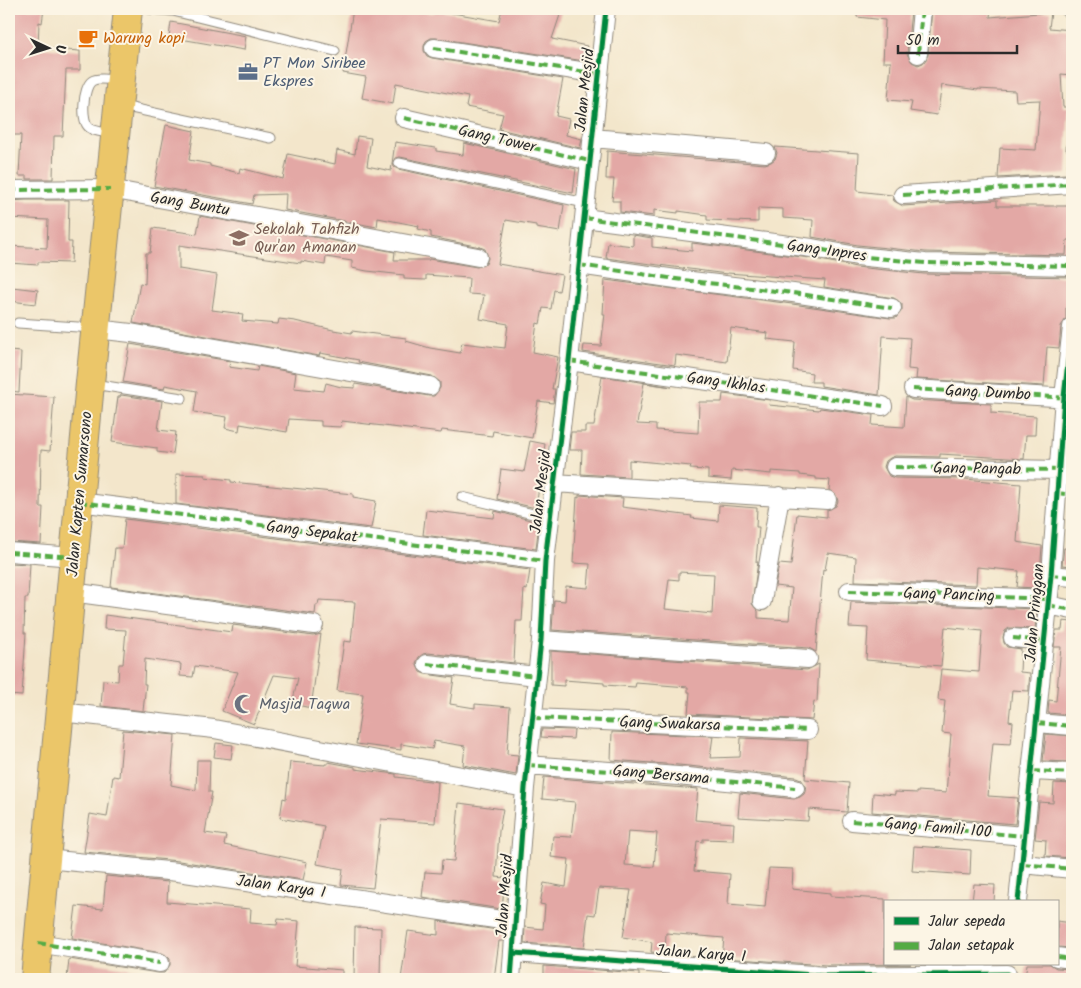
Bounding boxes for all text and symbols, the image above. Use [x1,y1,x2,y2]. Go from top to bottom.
north arrow [22,22,72,72]
scale bar [898,22,1017,54]
place label: Warung kopi [103,26,186,51]
cafe icon: Warung kopi [77,27,99,49]
text: 50 m [906,29,940,53]
text: U [49,44,71,54]
street label: Jalan Mesjid [568,46,602,133]
place label: PT Mon Siribee Ekspres [263,51,366,94]
office icon: PT Mon Siribee Ekspres [237,61,259,83]
street label: Gang Tower [456,118,540,160]
street label: Gang Buntu [148,185,232,223]
place label: Sekolah Tahfizh Qur'an Amanan [254,217,360,260]
school or university icon: Sekolah Tahfizh Qur'an Amanan [228,227,250,249]
street label: Gang Inpres [786,233,869,269]
street label: Gang Ikhlas [685,365,767,401]
street label: Gang Dumbo [944,378,1032,408]
street label: Jalan Kapten Sumarsono [60,410,100,578]
street label: Jalan Mesjid [523,448,559,535]
street label: Gang Pangab [933,456,1022,482]
street label: Gang Sepakat [265,514,360,550]
street label: Jalan Pringgan [1018,563,1052,663]
street label: Gang Pancing [903,581,995,609]
place label: Masjid Taqwa [259,692,350,717]
mosque icon: Masjid Taqwa [233,693,255,715]
street label: Gang Swakarsa [619,710,721,738]
street label: Gang Bersama [612,758,710,792]
street label: Gang Famili 100 [883,811,993,845]
street label: Jalan Mesjid [490,852,520,939]
street label: Jalan Karya I [235,868,327,906]
legend [884,900,1058,966]
text: Jalur sepeda [928,910,1006,934]
text: Jalan setapak [928,934,1015,958]
street label: Jalan Karya I [655,938,747,970]

